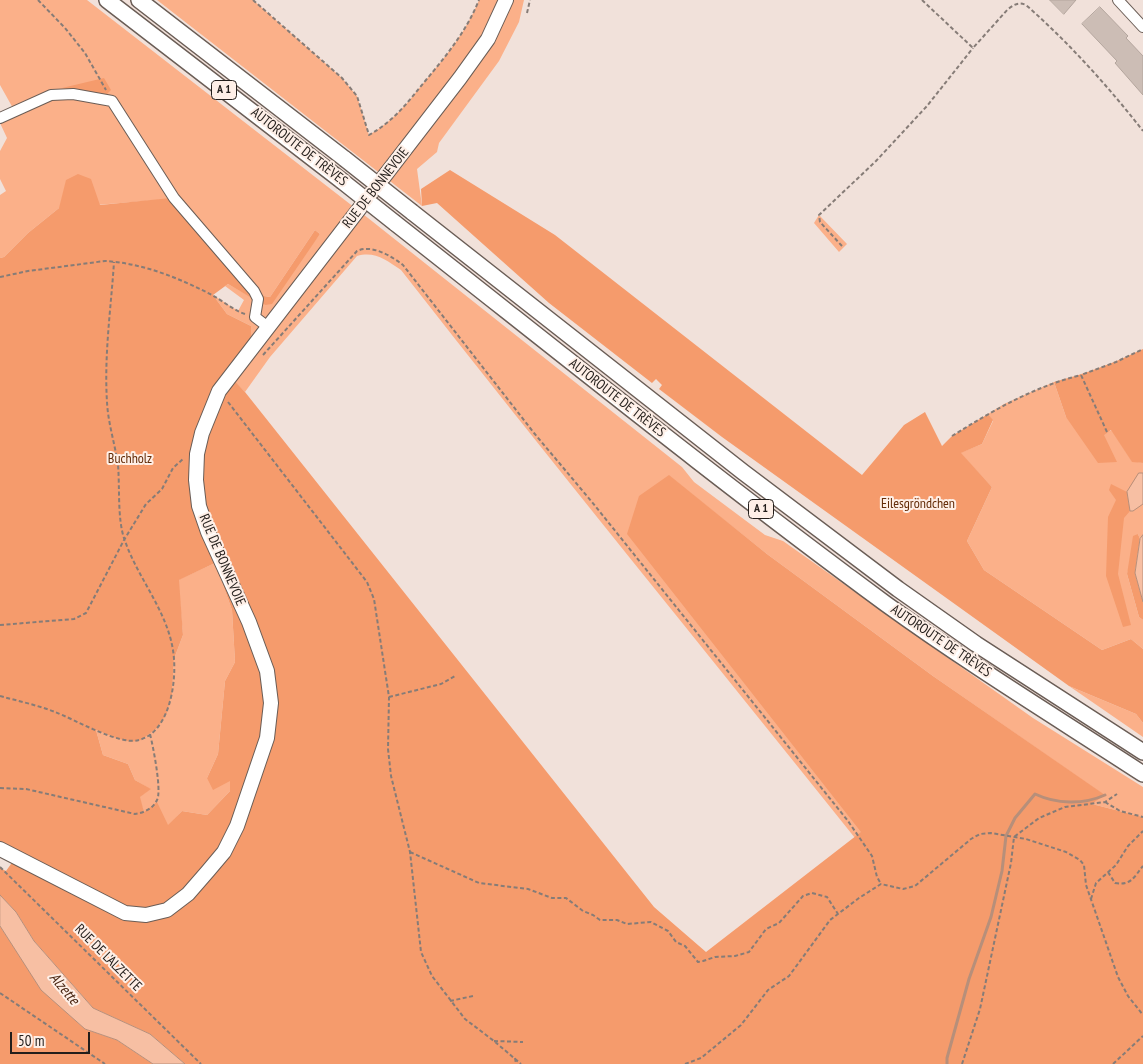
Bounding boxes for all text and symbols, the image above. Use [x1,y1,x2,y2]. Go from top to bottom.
road number: A 1 [212,80,236,100]
street label: AUTOROUTE DE TRÈVES [247,104,351,190]
street label: RUE DE BONNEVOIE [339,144,413,232]
street label: AUTOROUTE DE TRÈVES [565,355,669,441]
park label: Buchholz [108,451,152,467]
park label: Eilesgröndchen [881,496,955,512]
road number: A 1 [748,499,774,518]
street label: RUE DE BONNEVOIE [195,512,249,608]
street label: AUTOROUTE DE TRÈVES [888,601,994,681]
street label: RUE DE L'ALZETTE [71,921,145,995]
water label: Alzette [45,969,83,1009]
scale bar [12,1022,92,1054]
text: 50 m [18,1031,44,1050]

